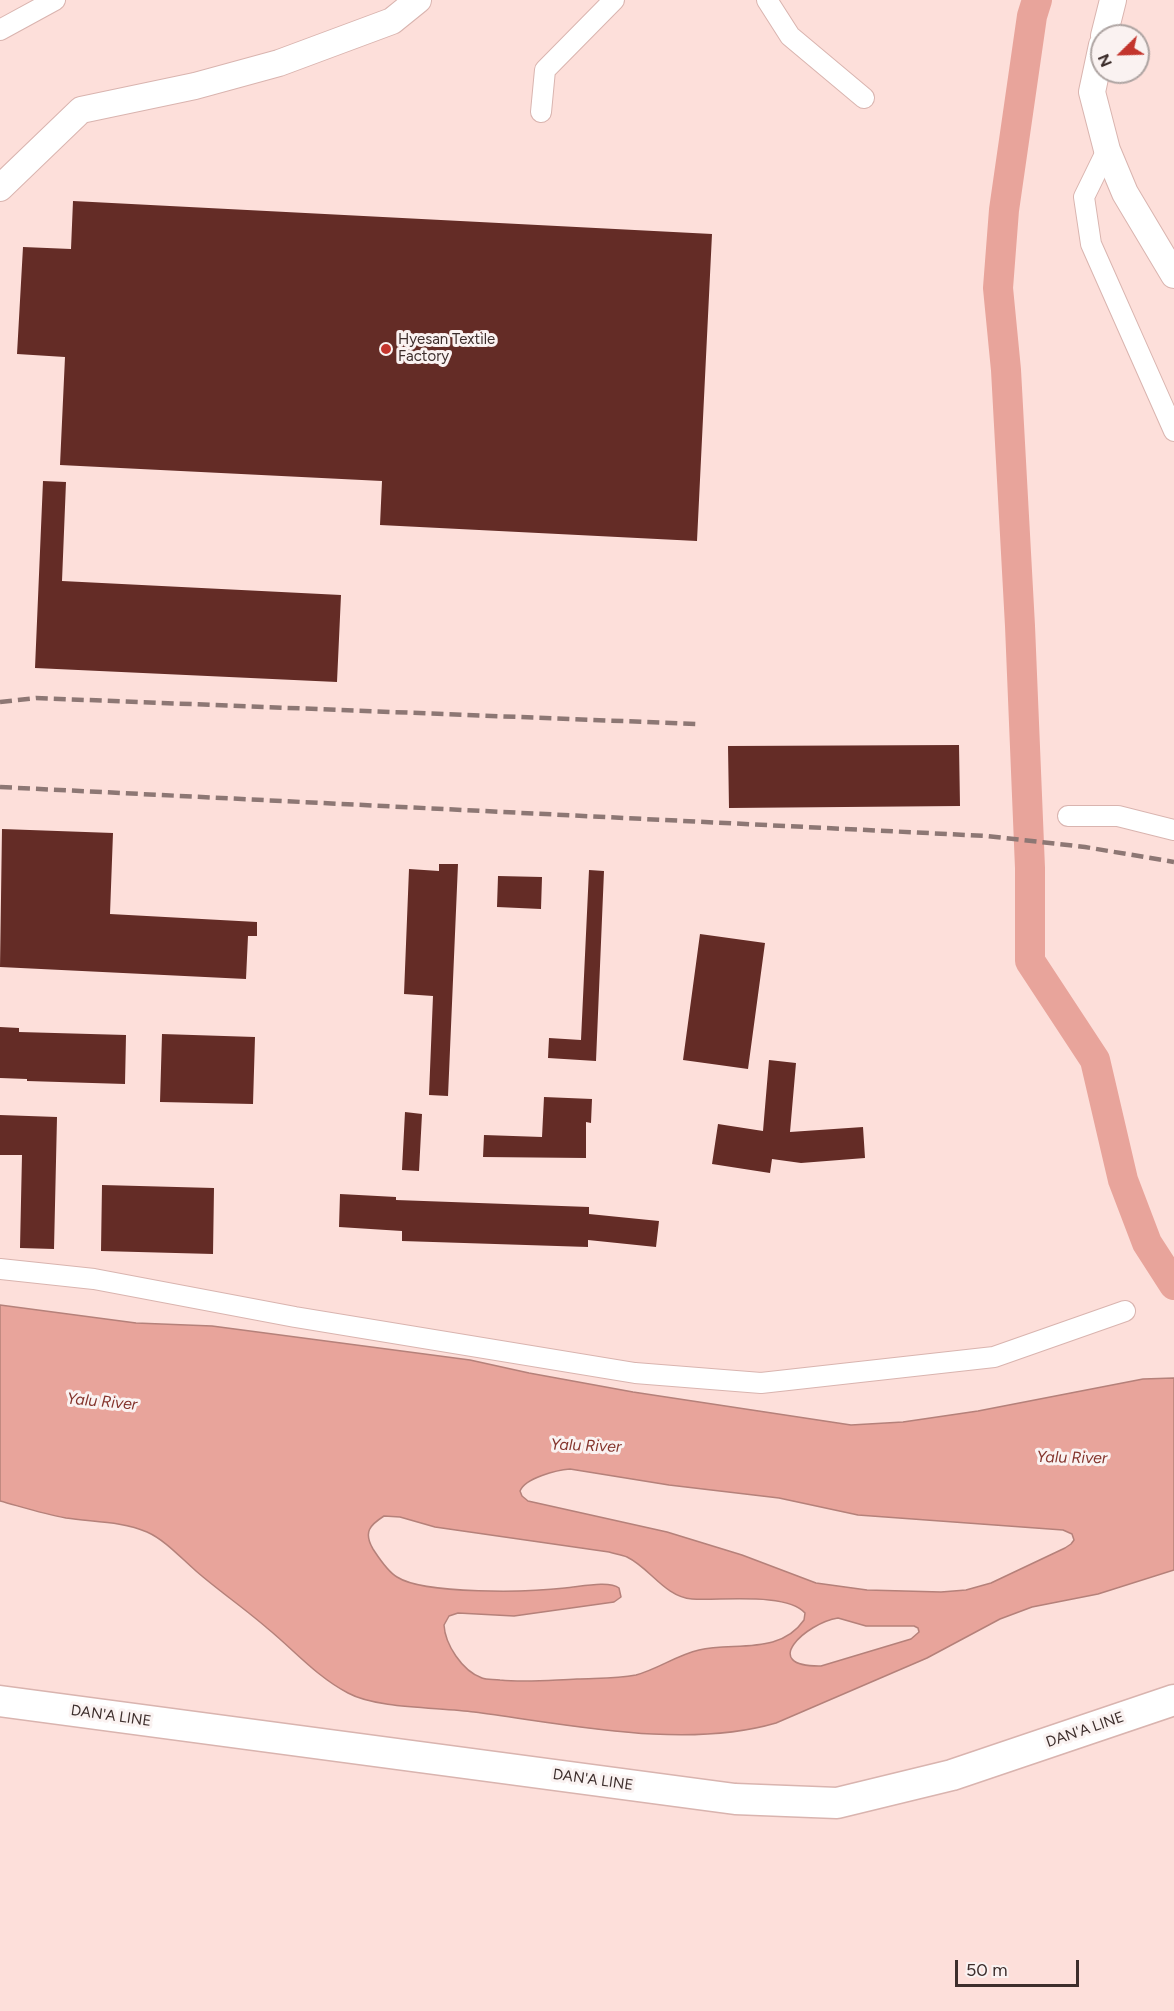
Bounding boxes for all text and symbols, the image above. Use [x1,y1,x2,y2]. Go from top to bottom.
north arrow [1090,24,1150,84]
text: N [1094,51,1116,70]
place label: Hyesan Textile Factory [398,331,495,366]
marker: Hyesan Textile Factory [379,342,393,356]
water label: Yalu River [66,1389,138,1415]
water label: Yalu River [550,1435,622,1457]
water label: Yalu River [1037,1448,1107,1468]
street label: DAN'A LINE [69,1701,153,1731]
street label: DAN'A LINE [1044,1708,1126,1752]
street label: DAN'A LINE [551,1765,635,1795]
scale bar [958,1948,1082,1986]
text: 50 m [966,1959,1008,1981]

